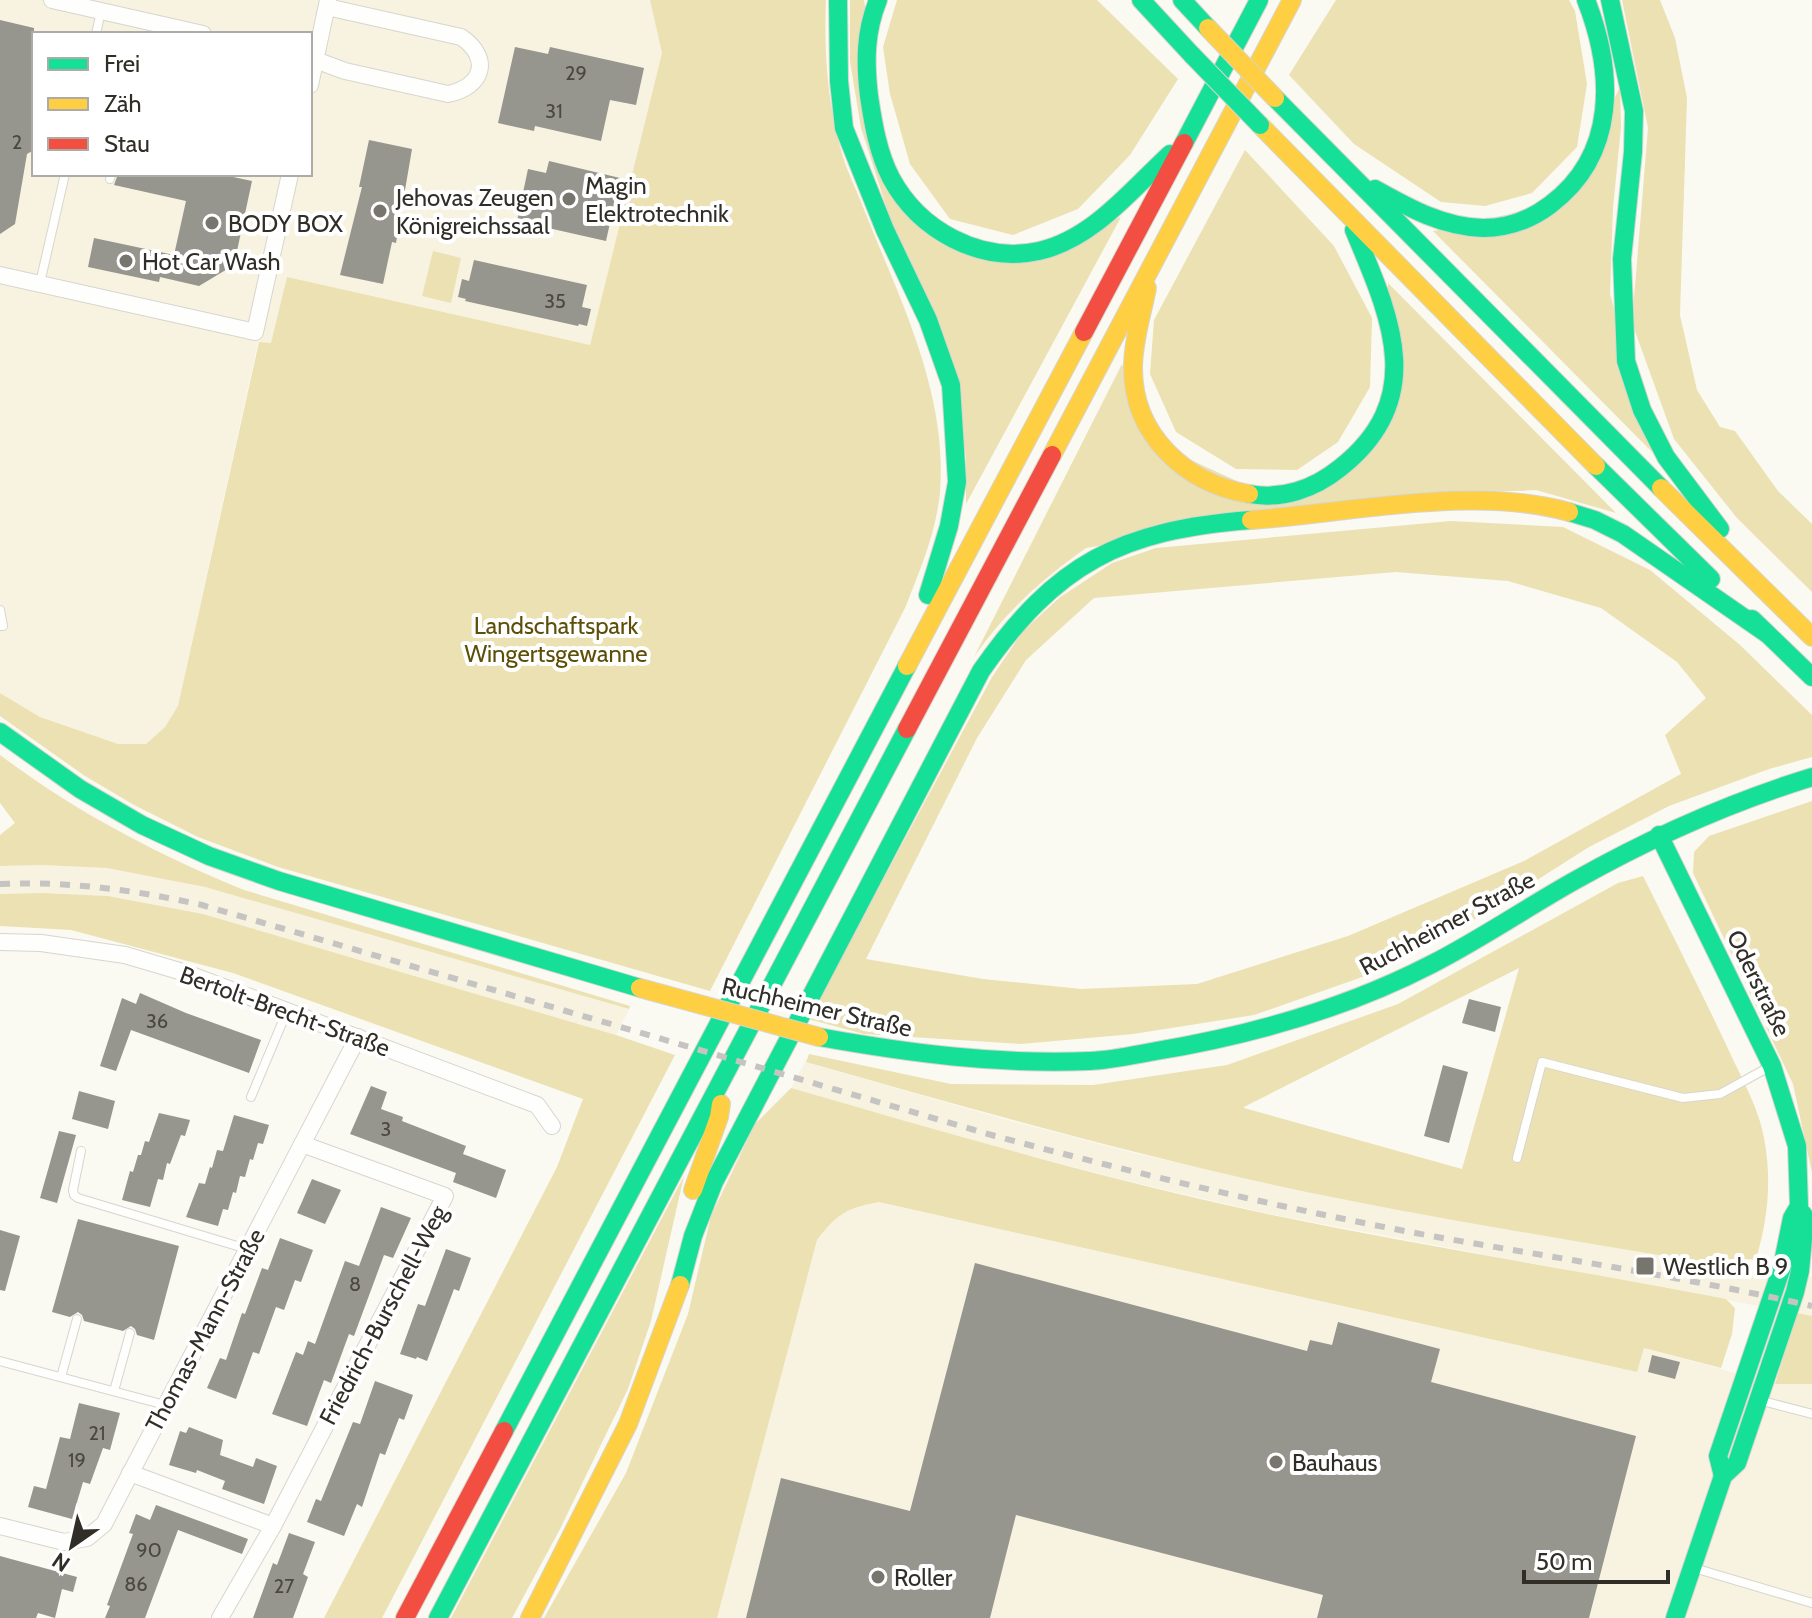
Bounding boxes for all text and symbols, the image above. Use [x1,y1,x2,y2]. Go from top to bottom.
legend [32,32,312,176]
text: Frei [104,49,140,78]
house number: 29 [565,61,587,85]
text: Zäh [104,89,141,118]
house number: 31 [545,99,563,123]
text: Stau [104,129,150,158]
house number: 2 [12,130,22,154]
place label: Magin Elektrotechnik [585,171,729,228]
place label: Jehovas Zeugen Königreichssaal [395,183,554,240]
marker: Magin Elektrotechnik [560,190,578,208]
marker: Jehovas Zeugen Königreichssaal [371,202,389,220]
place label: BODY BOX [228,209,344,238]
marker: BODY BOX [203,214,221,232]
place label: Hot Car Wash [142,247,281,276]
marker: Hot Car Wash [117,252,135,270]
house number: 35 [544,289,566,313]
park label: Landschaftspark Wingertsgewanne [464,611,648,668]
street label: Ruchheimer Straße [1355,865,1539,981]
street label: Oderstraße [1721,925,1797,1041]
street label: Bertolt-Brecht-Straße [176,960,394,1062]
street label: Ruchheimer Straße [719,971,915,1043]
house number: 36 [146,1009,168,1033]
house number: 3 [381,1117,391,1141]
street label: Friedrich-Burschell-Weg [313,1199,454,1430]
street label: Thomas-Mann-Straße [139,1224,271,1436]
place label: Westlich B 9 [1663,1252,1789,1281]
marker: Westlich B 9 [1634,1255,1656,1277]
house number: 8 [349,1272,361,1296]
house number: 21 [89,1421,106,1445]
house number: 19 [68,1448,86,1472]
place label: Bauhaus [1292,1448,1378,1477]
marker: Bauhaus [1267,1453,1285,1471]
north arrow [32,1506,112,1586]
scale bar [1524,1534,1668,1584]
house number: 90 [136,1538,162,1562]
text: N [47,1547,75,1578]
text: 50 m [1536,1547,1592,1576]
place label: Roller [894,1563,953,1592]
marker: Roller [869,1568,887,1586]
house number: 86 [124,1572,148,1596]
house number: 27 [274,1574,294,1598]

